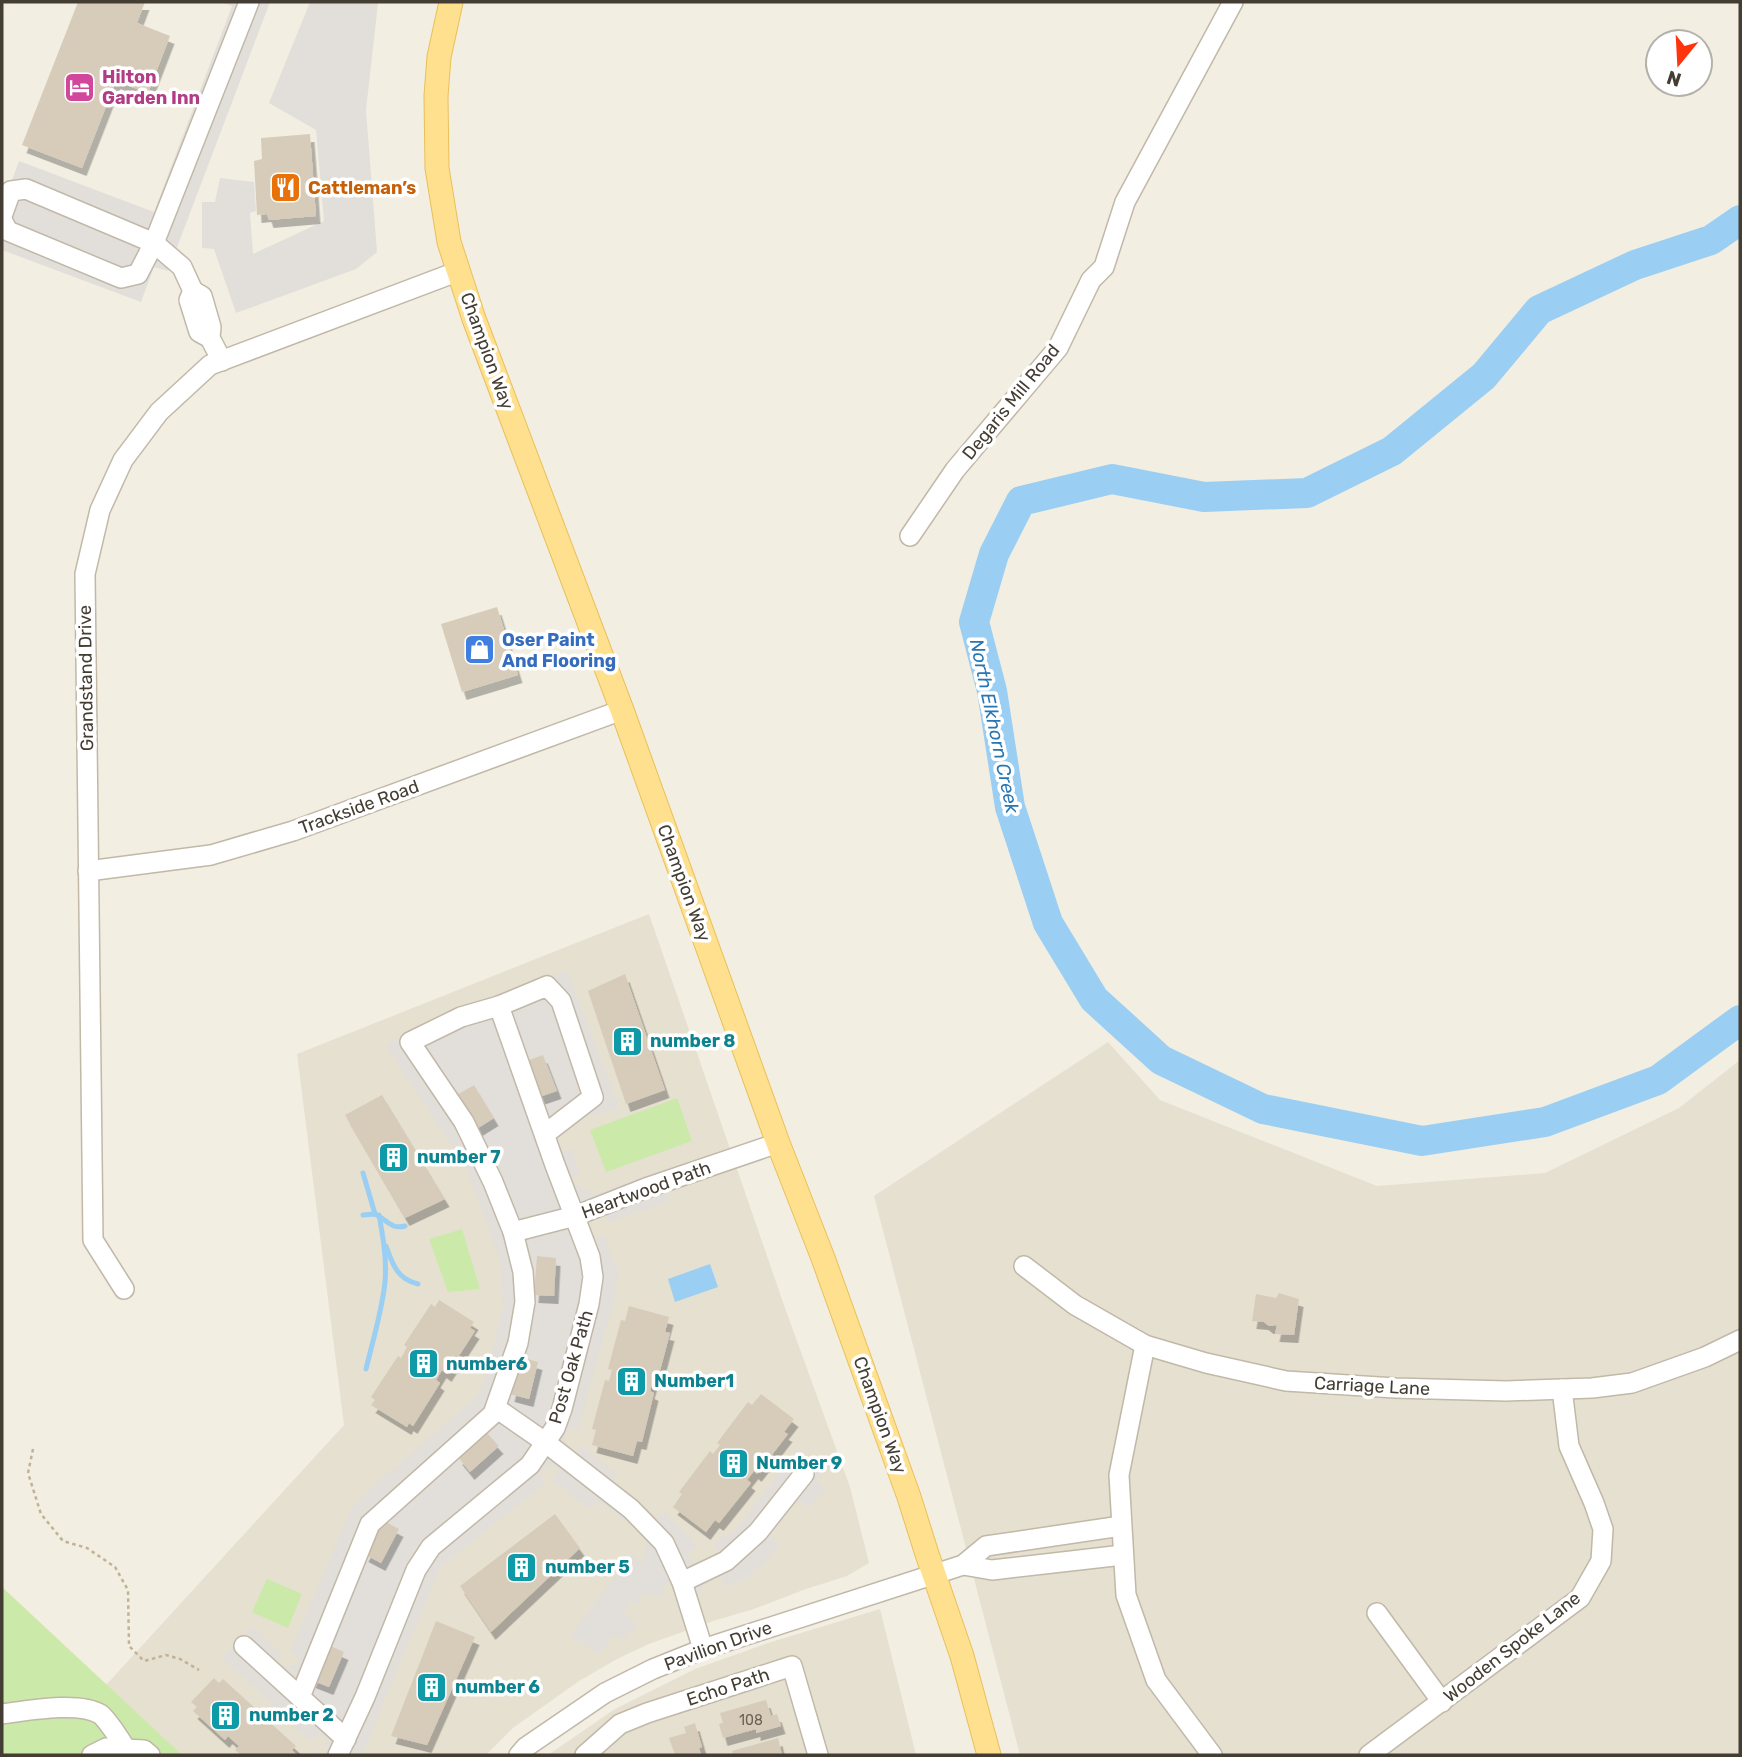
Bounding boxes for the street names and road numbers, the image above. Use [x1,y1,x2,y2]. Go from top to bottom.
street label: Champion Way [456,289,518,413]
street label: Degaris Mill Road [958,340,1064,464]
street label: Grandstand Drive [74,605,98,751]
street label: Trackside Road [296,775,422,839]
street label: Champion Way [653,821,715,945]
street label: Heartwood Path [578,1156,714,1224]
street label: Post Oak Path [544,1308,598,1426]
street label: Champion Way [849,1353,911,1477]
street label: Carriage Lane [1313,1372,1431,1400]
street label: Wooden Spoke Lane [1439,1587,1585,1707]
street label: Pavilion Drive [661,1616,775,1676]
street label: Echo Path [684,1663,772,1711]

